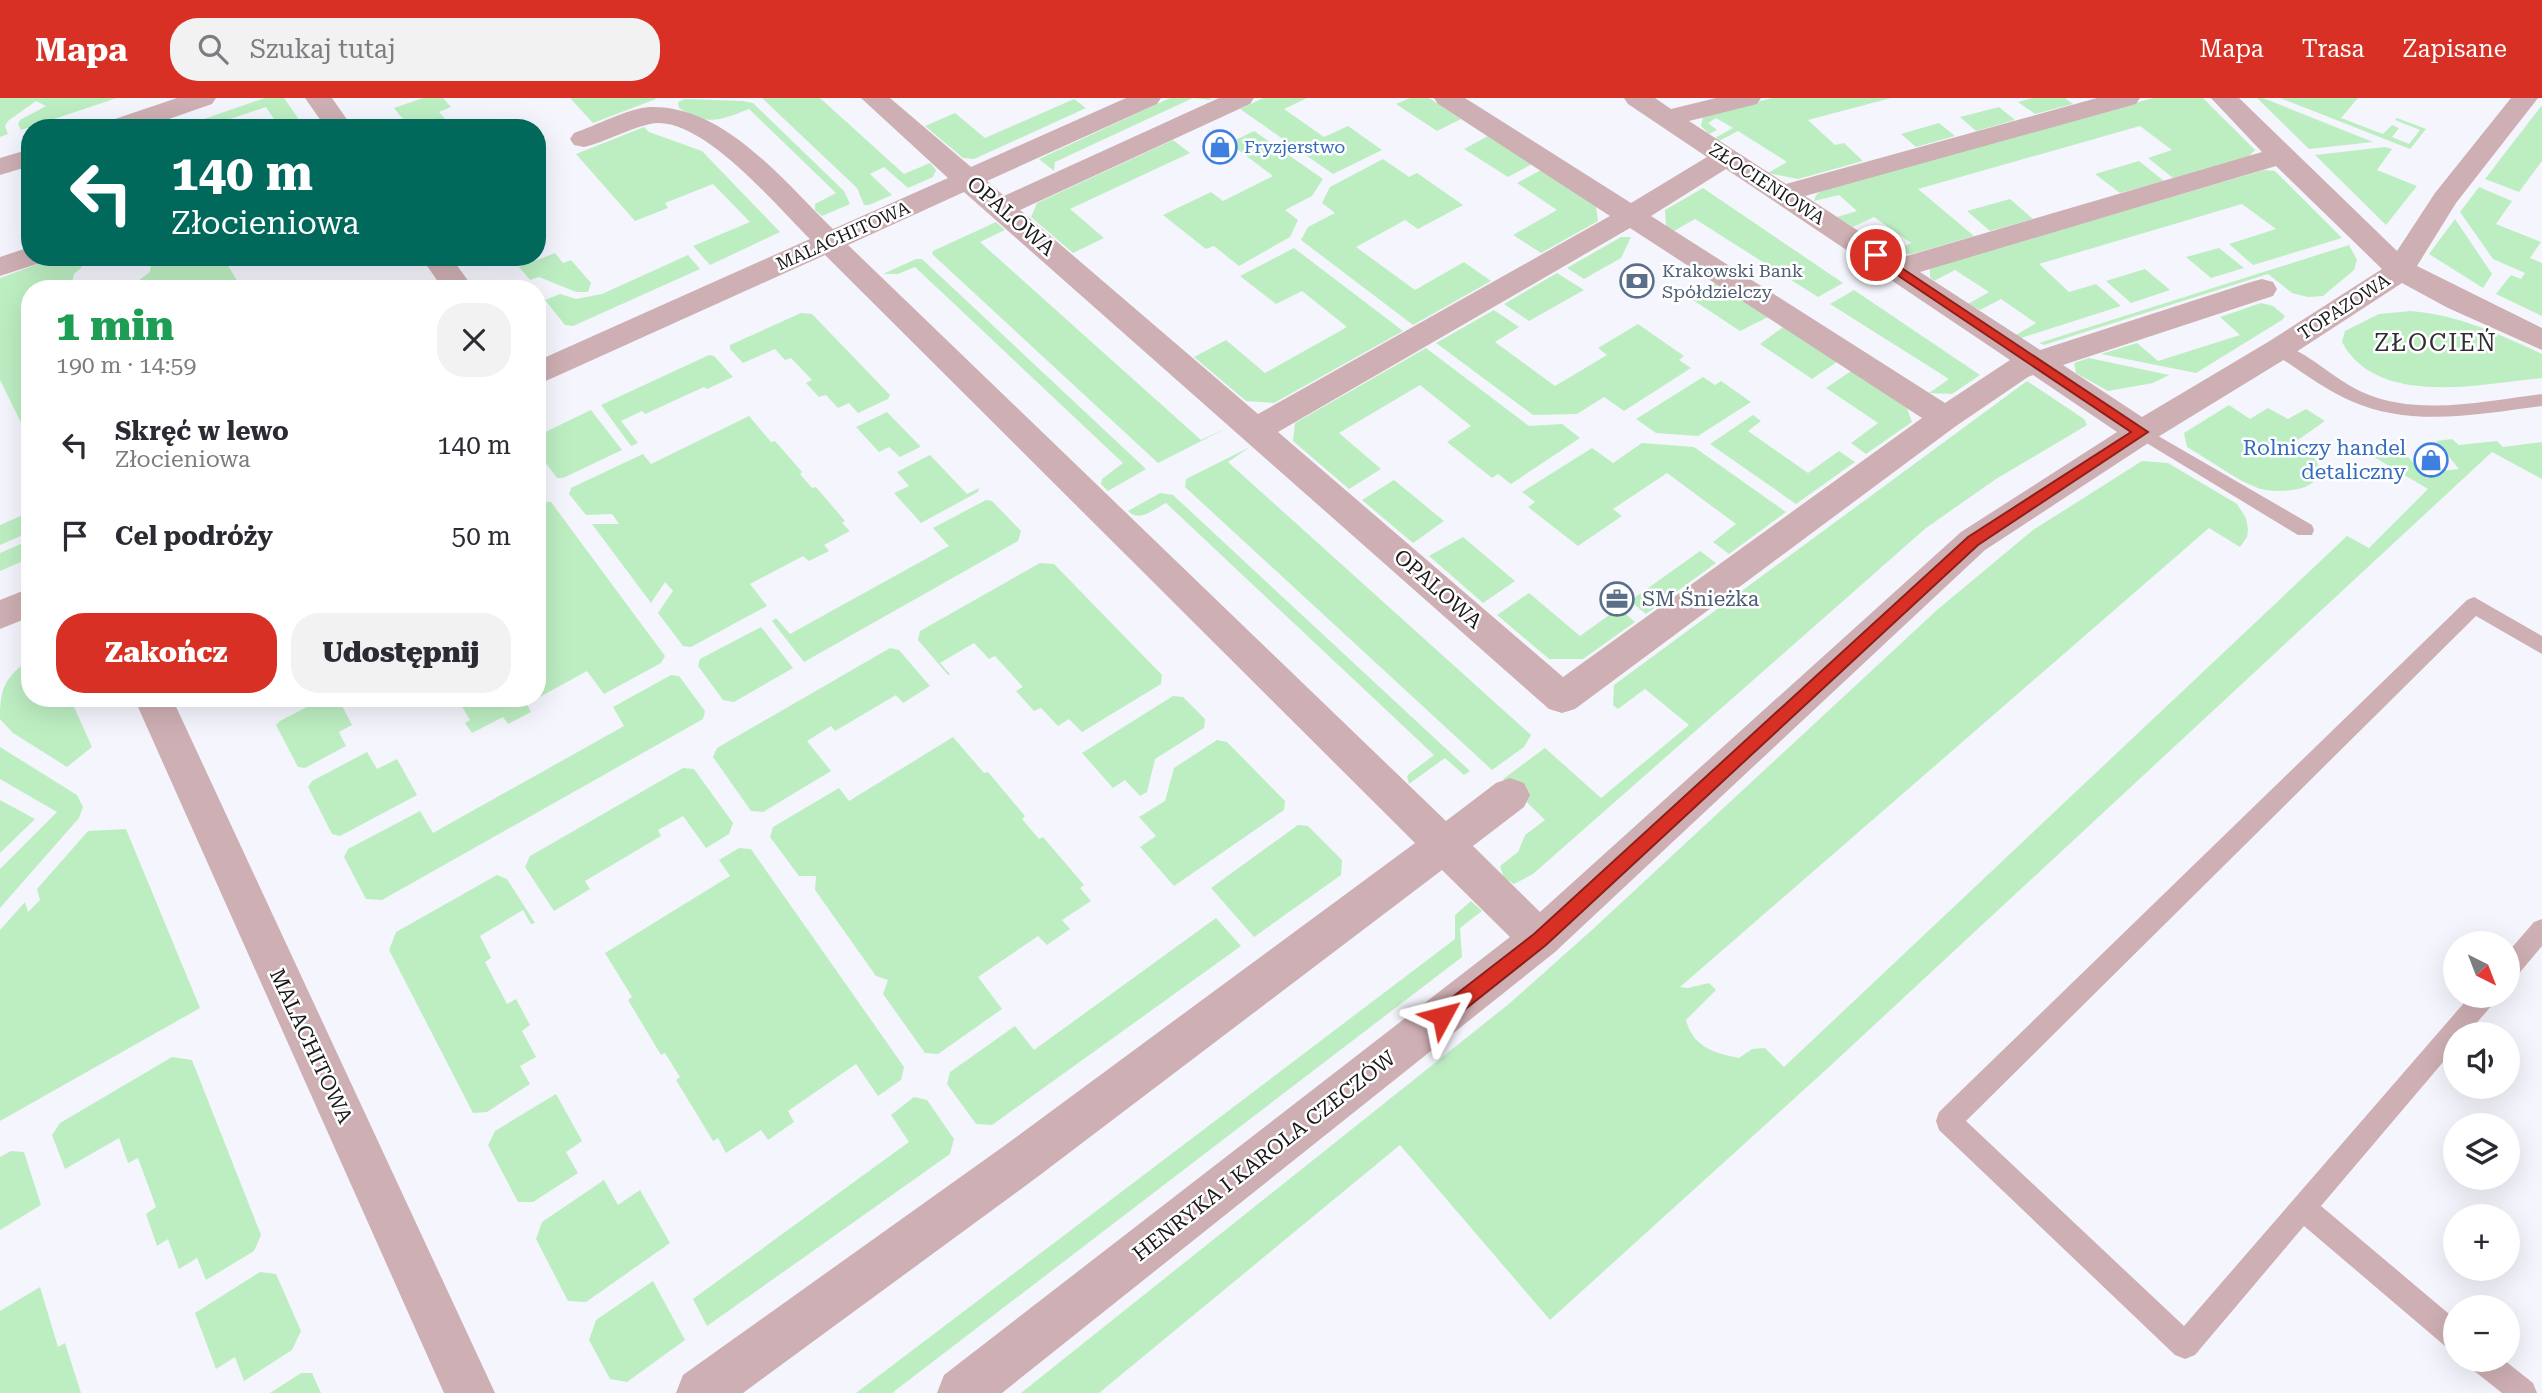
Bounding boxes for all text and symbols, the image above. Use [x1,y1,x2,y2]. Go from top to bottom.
search box [170,18,660,81]
text: Mapa [35,30,128,69]
icon: search [194,30,232,68]
text: Szukaj tutaj [250,34,396,64]
text: Mapa [2200,35,2264,63]
text: Trasa [2302,35,2364,63]
text: Zapisane [2402,35,2507,63]
shop icon: Fryzjerstwo [1201,128,1239,166]
place label: Fryzjerstwo [1244,136,1345,157]
street label: ZŁOCIENIOWA [1706,138,1829,229]
text: 140 m [171,145,313,202]
icon: left [56,147,147,238]
street label: OPALOWA [962,171,1060,261]
street label: MALACHITOWA [773,197,913,274]
text: Złocieniowa [171,204,360,242]
pin [1846,225,1906,285]
icon: arrive [1857,236,1895,274]
place label: Krakowski Bank Spółdzielczy [1662,260,1803,302]
bank icon: Krakowski Bank Spółdzielczy [1618,262,1656,300]
street label: TOPAZOWA [2294,269,2394,344]
text: 1 min [56,301,174,350]
button: close [437,303,511,377]
district label: ZŁOCIEŃ [2374,328,2498,357]
text: 190 m · 14:59 [56,352,196,379]
text: Skręć w lewo [115,416,289,446]
icon: left [56,426,94,464]
text: 140 m [437,430,511,460]
place label: Rolniczy handel detaliczny [2243,436,2407,484]
shop icon: Rolniczy handel detaliczny [2412,441,2450,479]
text: Złocieniowa [115,446,251,473]
icon: arrive [56,517,94,555]
text: Cel podróży [115,521,273,551]
text: 50 m [452,521,511,551]
street label: OPALOWA [1389,544,1487,634]
office icon: SM Śnieżka [1598,580,1636,618]
place label: SM Śnieżka [1642,586,1760,611]
button: Zakończ [56,613,277,693]
button: Udostępnij [291,613,511,693]
north arrow [2443,931,2520,1008]
map controls [2443,931,2520,1372]
street label: MALACHITOWA [265,965,357,1127]
position arrow [1405,979,1479,1053]
button: sound [2443,1022,2520,1099]
street label: HENRYKA I KAROLA CZECZÓW [1127,1045,1401,1266]
button: layers [2443,1113,2520,1190]
button: + [2443,1204,2520,1281]
button: − [2443,1295,2520,1372]

